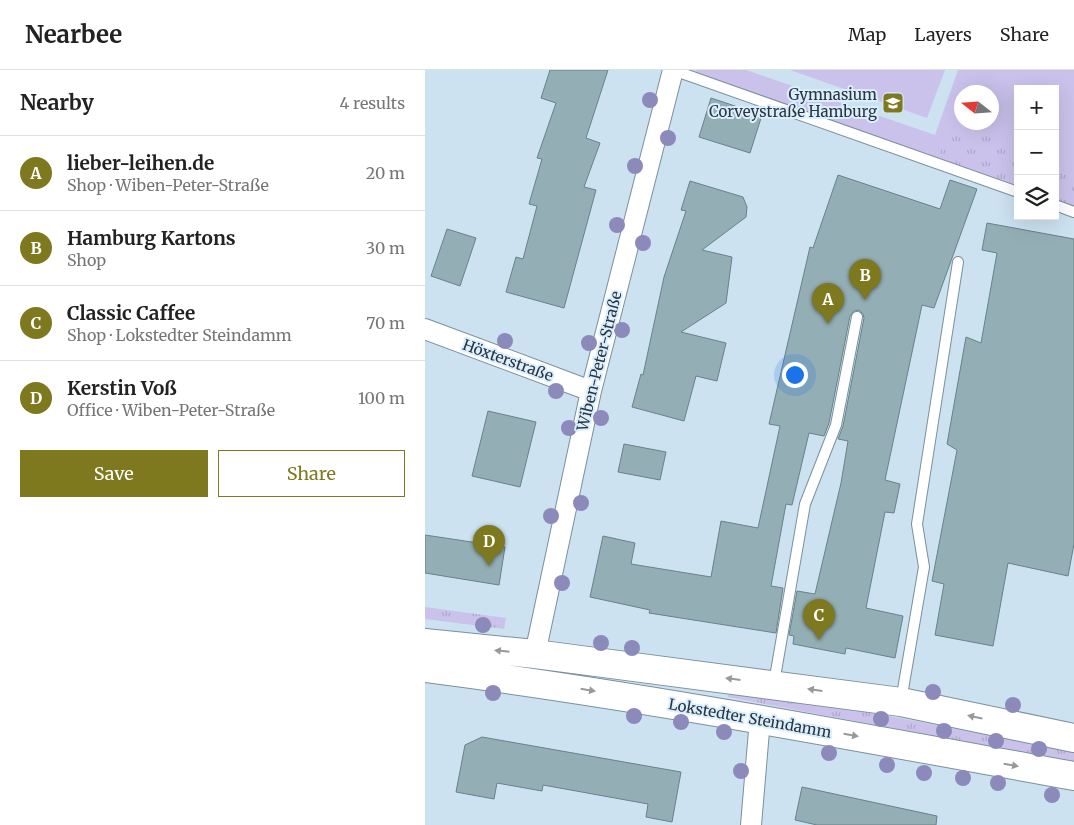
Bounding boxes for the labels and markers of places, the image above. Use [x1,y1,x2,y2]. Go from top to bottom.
place label: Gymnasium Corveystraße Hamburg [709,85,877,121]
school or university icon: Gymnasium Corveystraße Hamburg [881,91,905,115]
pin: B [849,259,881,300]
pin: A [812,283,844,324]
pin: D [473,525,505,566]
pin: C [803,599,835,640]

